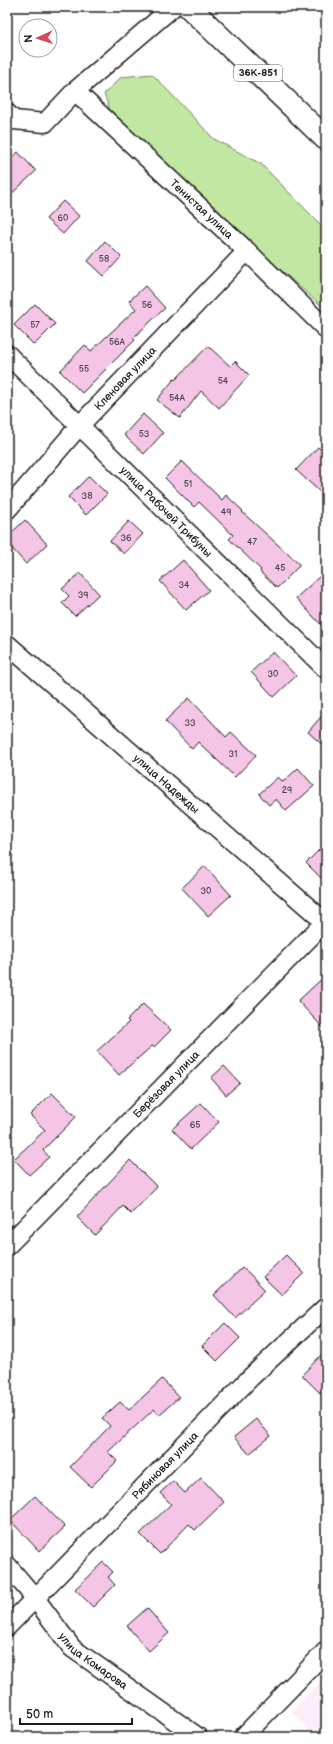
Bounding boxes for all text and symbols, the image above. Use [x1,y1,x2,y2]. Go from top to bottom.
north arrow [18,18,58,58]
text: N [22,34,35,43]
road number: 36К-851 [234,65,282,81]
street label: Тенистая улица [167,176,236,242]
house number: 60 [58,213,68,224]
house number: 58 [99,254,109,265]
house number: 56 [142,300,153,311]
house number: 57 [30,320,40,331]
house number: 56А [109,337,126,348]
street label: Кленовая улица [91,343,159,413]
house number: 55 [79,364,89,375]
house number: 54 [218,376,229,387]
house number: 54А [169,393,186,404]
house number: 53 [139,429,150,440]
street label: улица Рабочей Трибуны [118,463,215,560]
house number: 51 [184,479,192,490]
house number: 38 [82,491,92,502]
house number: 49 [221,507,231,518]
house number: 36 [120,533,132,544]
house number: 47 [247,537,258,548]
house number: 45 [275,563,285,574]
house number: 34 [178,580,190,591]
house number: 39 [78,590,88,601]
house number: 30 [268,669,278,680]
house number: 33 [184,718,196,729]
house number: 31 [228,749,238,760]
street label: улица Надежды [131,751,202,816]
house number: 29 [282,785,292,796]
house number: 30 [201,886,211,897]
street label: Берёзовая улица [130,1047,202,1120]
house number: 65 [190,1120,200,1131]
street label: Рябиновая улица [129,1429,201,1502]
street label: улица Комарова [56,1630,131,1692]
scale bar [20,1700,132,1726]
text: 50 m [26,1707,53,1722]

